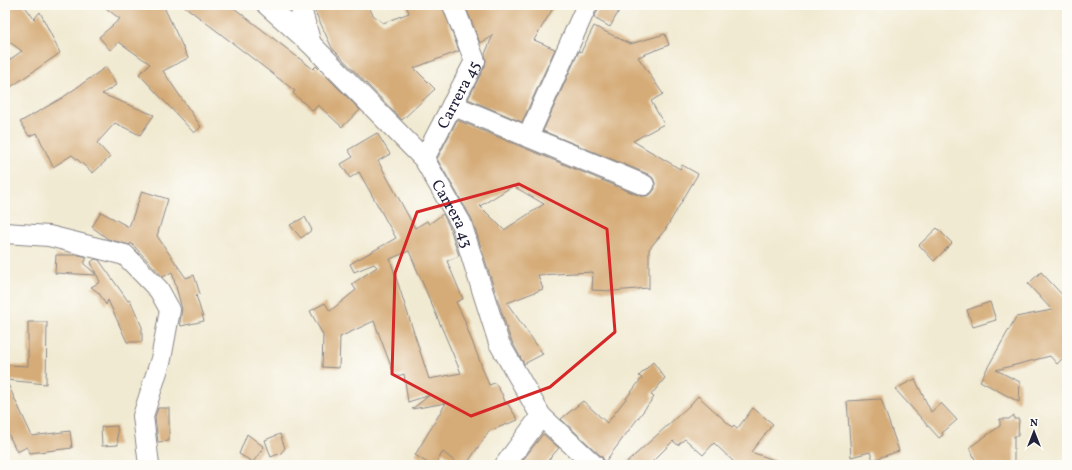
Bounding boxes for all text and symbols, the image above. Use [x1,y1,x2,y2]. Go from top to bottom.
street label: Carrera 45 [433,57,486,133]
street label: Carrera 43 [425,176,477,251]
north arrow [1014,412,1054,452]
text: N [1030,416,1038,431]

